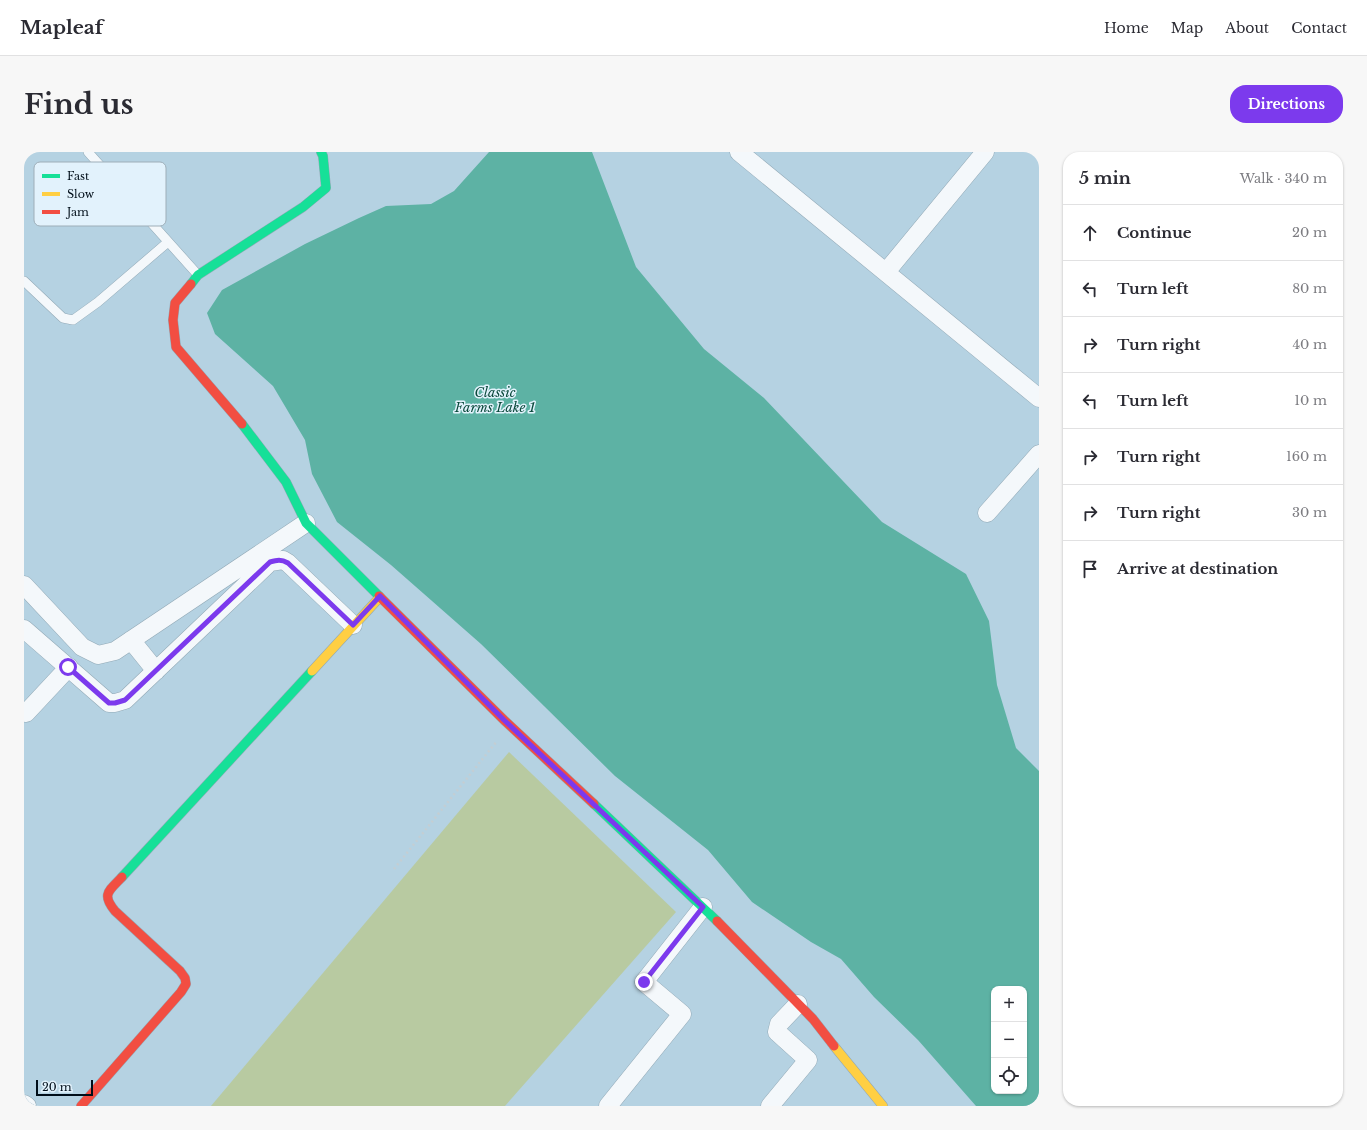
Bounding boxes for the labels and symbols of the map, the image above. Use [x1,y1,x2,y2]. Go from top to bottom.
legend [34,162,166,226]
text: Fast [67,169,90,183]
text: Slow [67,187,95,201]
text: Jam [65,205,89,219]
water label: Classic Farms Lake 1 [454,384,535,416]
route start [59,658,77,676]
route end [635,973,653,991]
scale bar [36,1078,93,1097]

